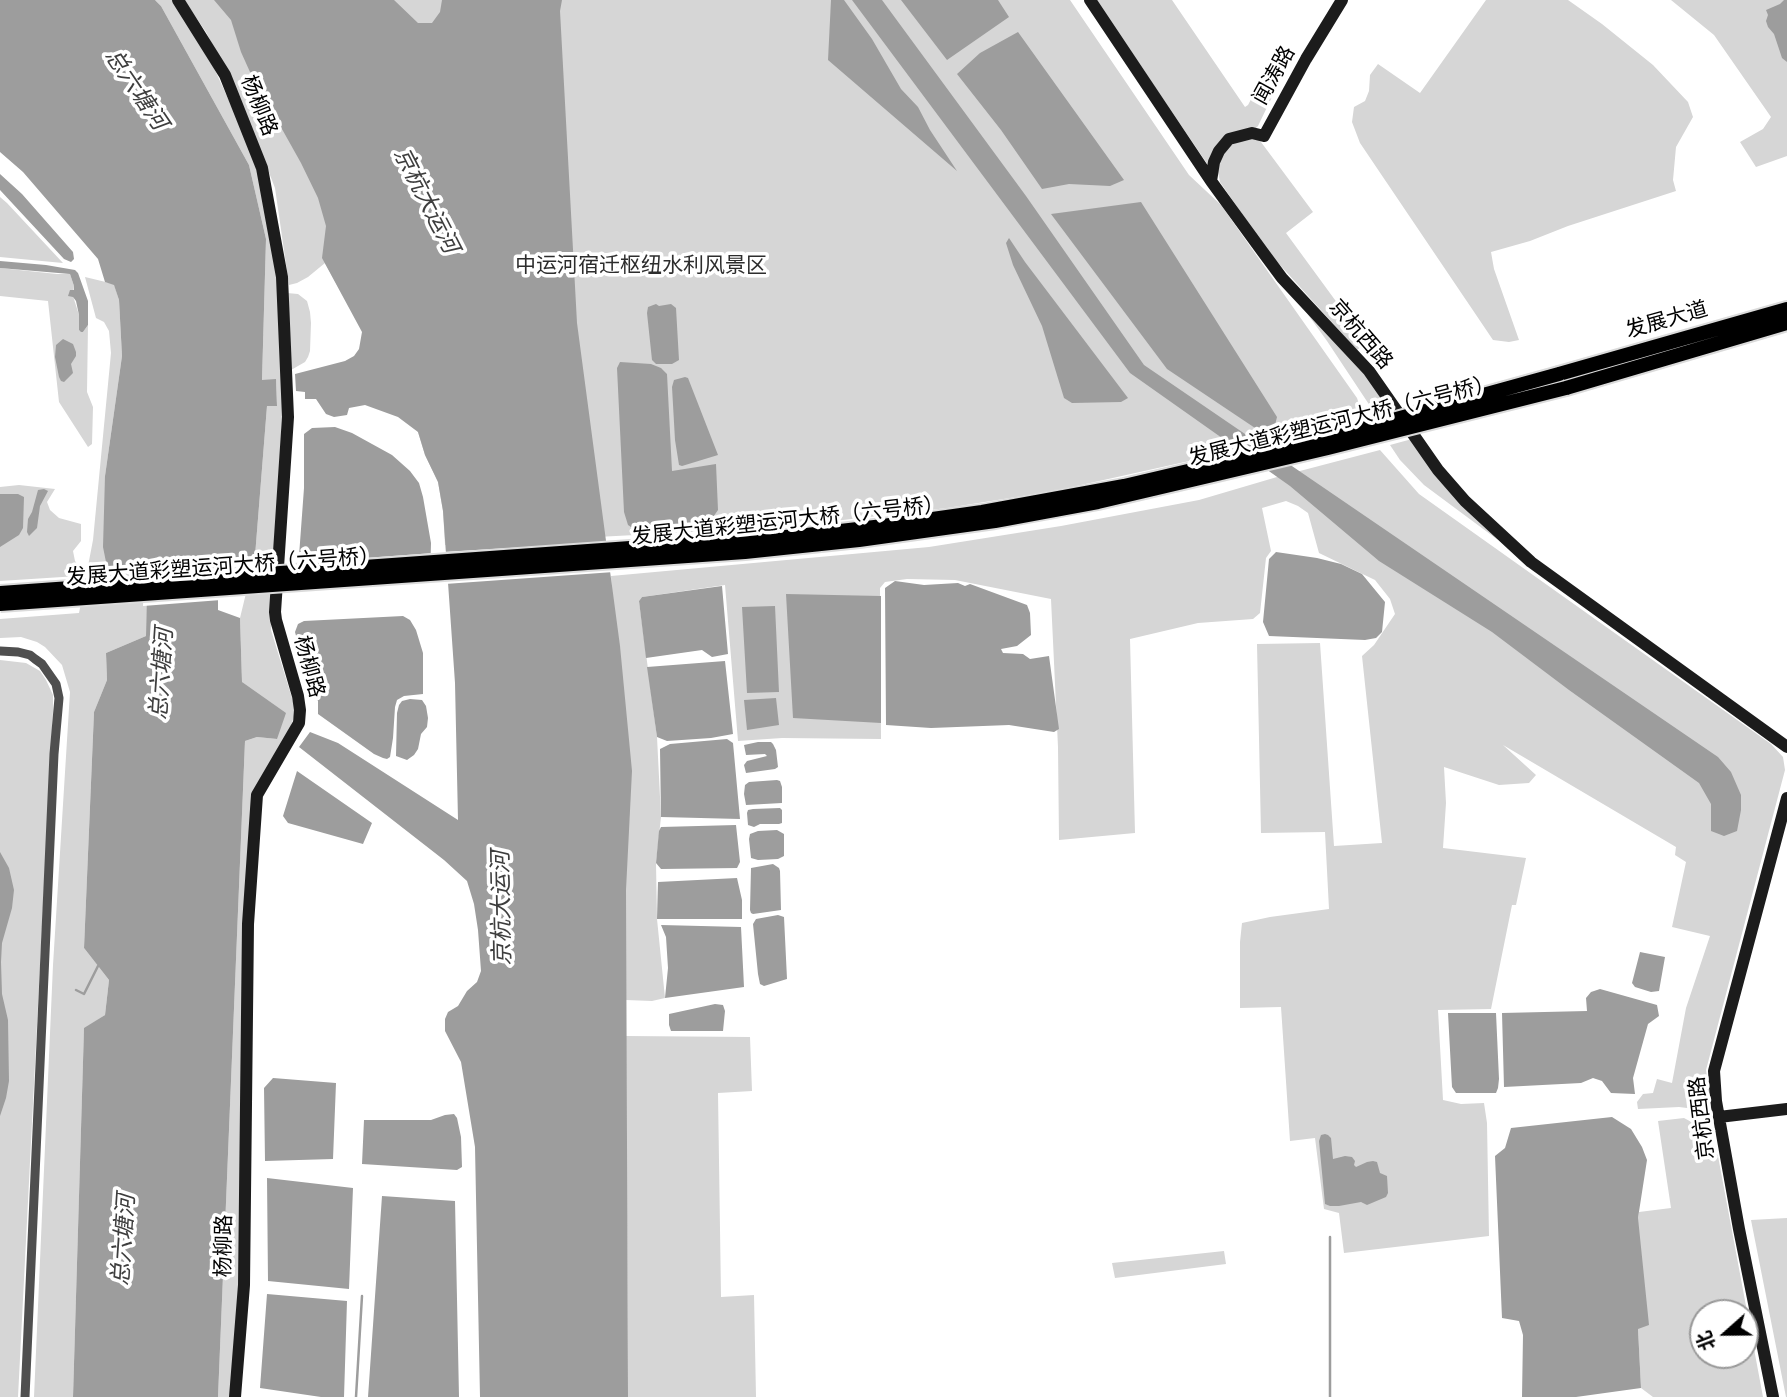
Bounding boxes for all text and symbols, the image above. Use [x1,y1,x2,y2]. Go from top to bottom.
street label: 闻涛路 [1249,42,1301,110]
water label: 总六塘河 [98,44,172,136]
street label: 杨柳路 [235,72,281,140]
water label: 京杭大运河 [387,144,463,258]
park label: 中运河宿迁枢纽水利风景区 [515,254,767,280]
street label: 京杭西路 [1323,295,1397,375]
street label: 发展大道 [1623,297,1711,345]
street label: 发展大道彩塑运河大桥（六号桥） [1186,372,1498,472]
street label: 发展大道彩塑运河大桥（六号桥） [630,493,946,551]
street label: 发展大道彩塑运河大桥（六号桥） [65,544,381,592]
water label: 总六塘河 [146,627,180,721]
street label: 杨柳路 [288,633,328,701]
water label: 京杭大运河 [488,850,518,966]
street label: 京杭西路 [1685,1075,1721,1161]
water label: 总六塘河 [108,1193,142,1287]
street label: 杨柳路 [212,1214,238,1278]
north arrow [1689,1299,1759,1369]
text: 北 [1692,1328,1720,1354]

